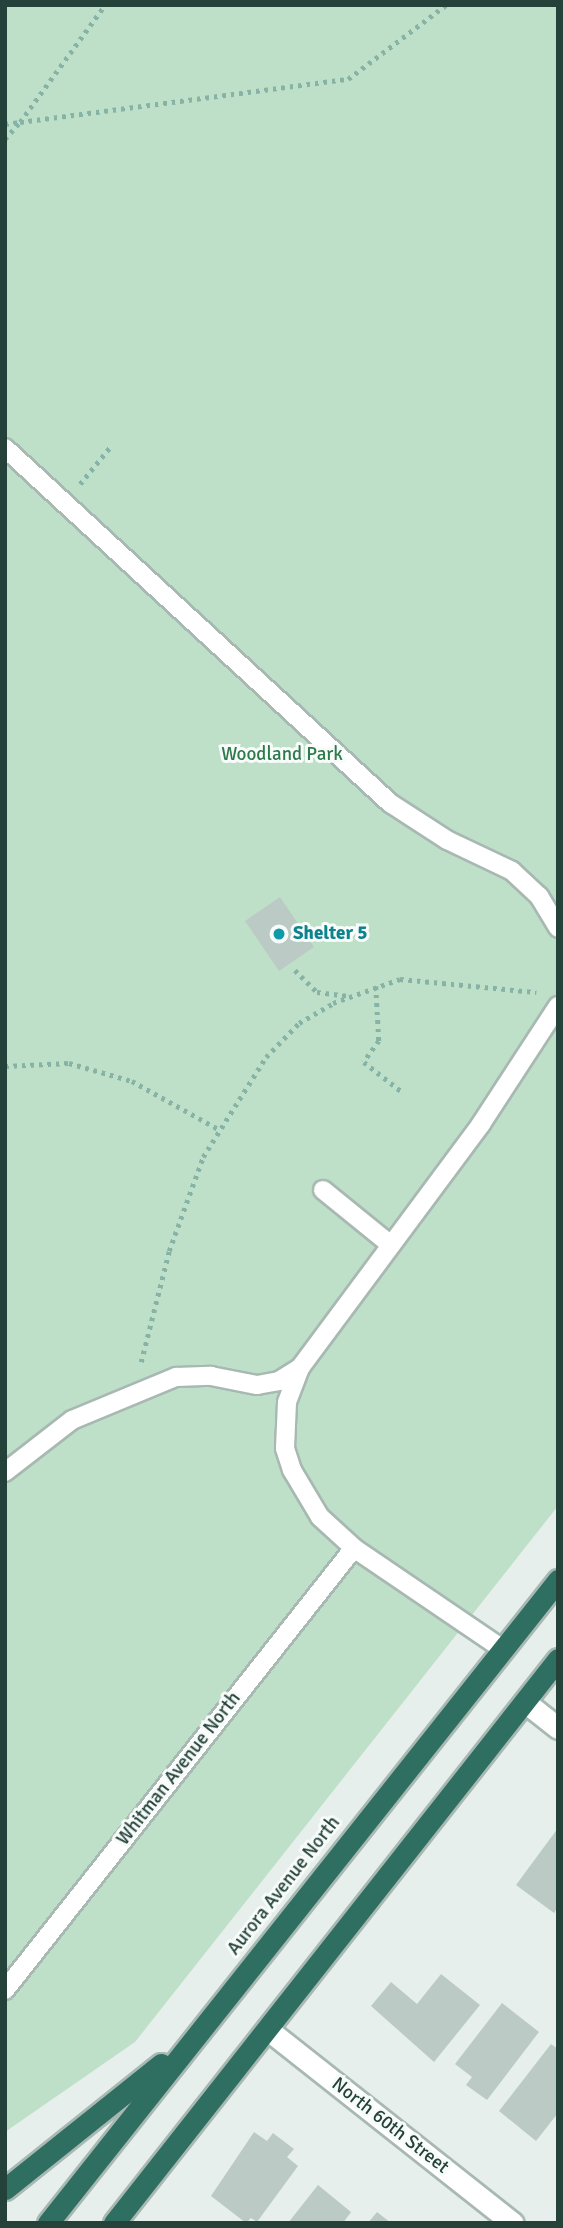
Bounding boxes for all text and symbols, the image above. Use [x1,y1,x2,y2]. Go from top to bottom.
park label: Woodland Park [221,744,343,766]
place label: Shelter 5 [293,923,367,945]
marker: Shelter 5 [271,926,287,942]
street label: Whitman Avenue North [112,1688,246,1850]
street label: Aurora Avenue North [223,1812,345,1960]
street label: North 60th Street [327,2073,453,2179]

